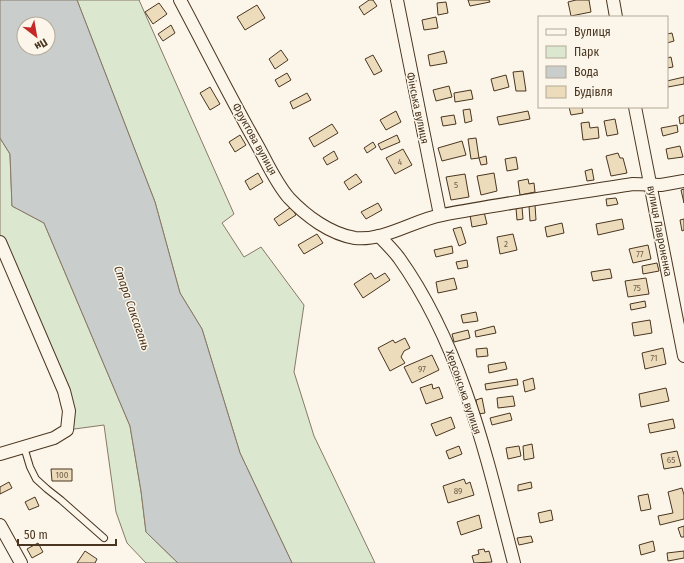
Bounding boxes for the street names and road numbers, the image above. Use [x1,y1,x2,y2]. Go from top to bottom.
street label: Фінська вулиця [404,71,431,145]
street label: Фруктова вулиця [229,101,280,178]
street label: вулиця Лавроненка [644,185,675,278]
street label: Херсонська вулиця [443,348,484,436]

